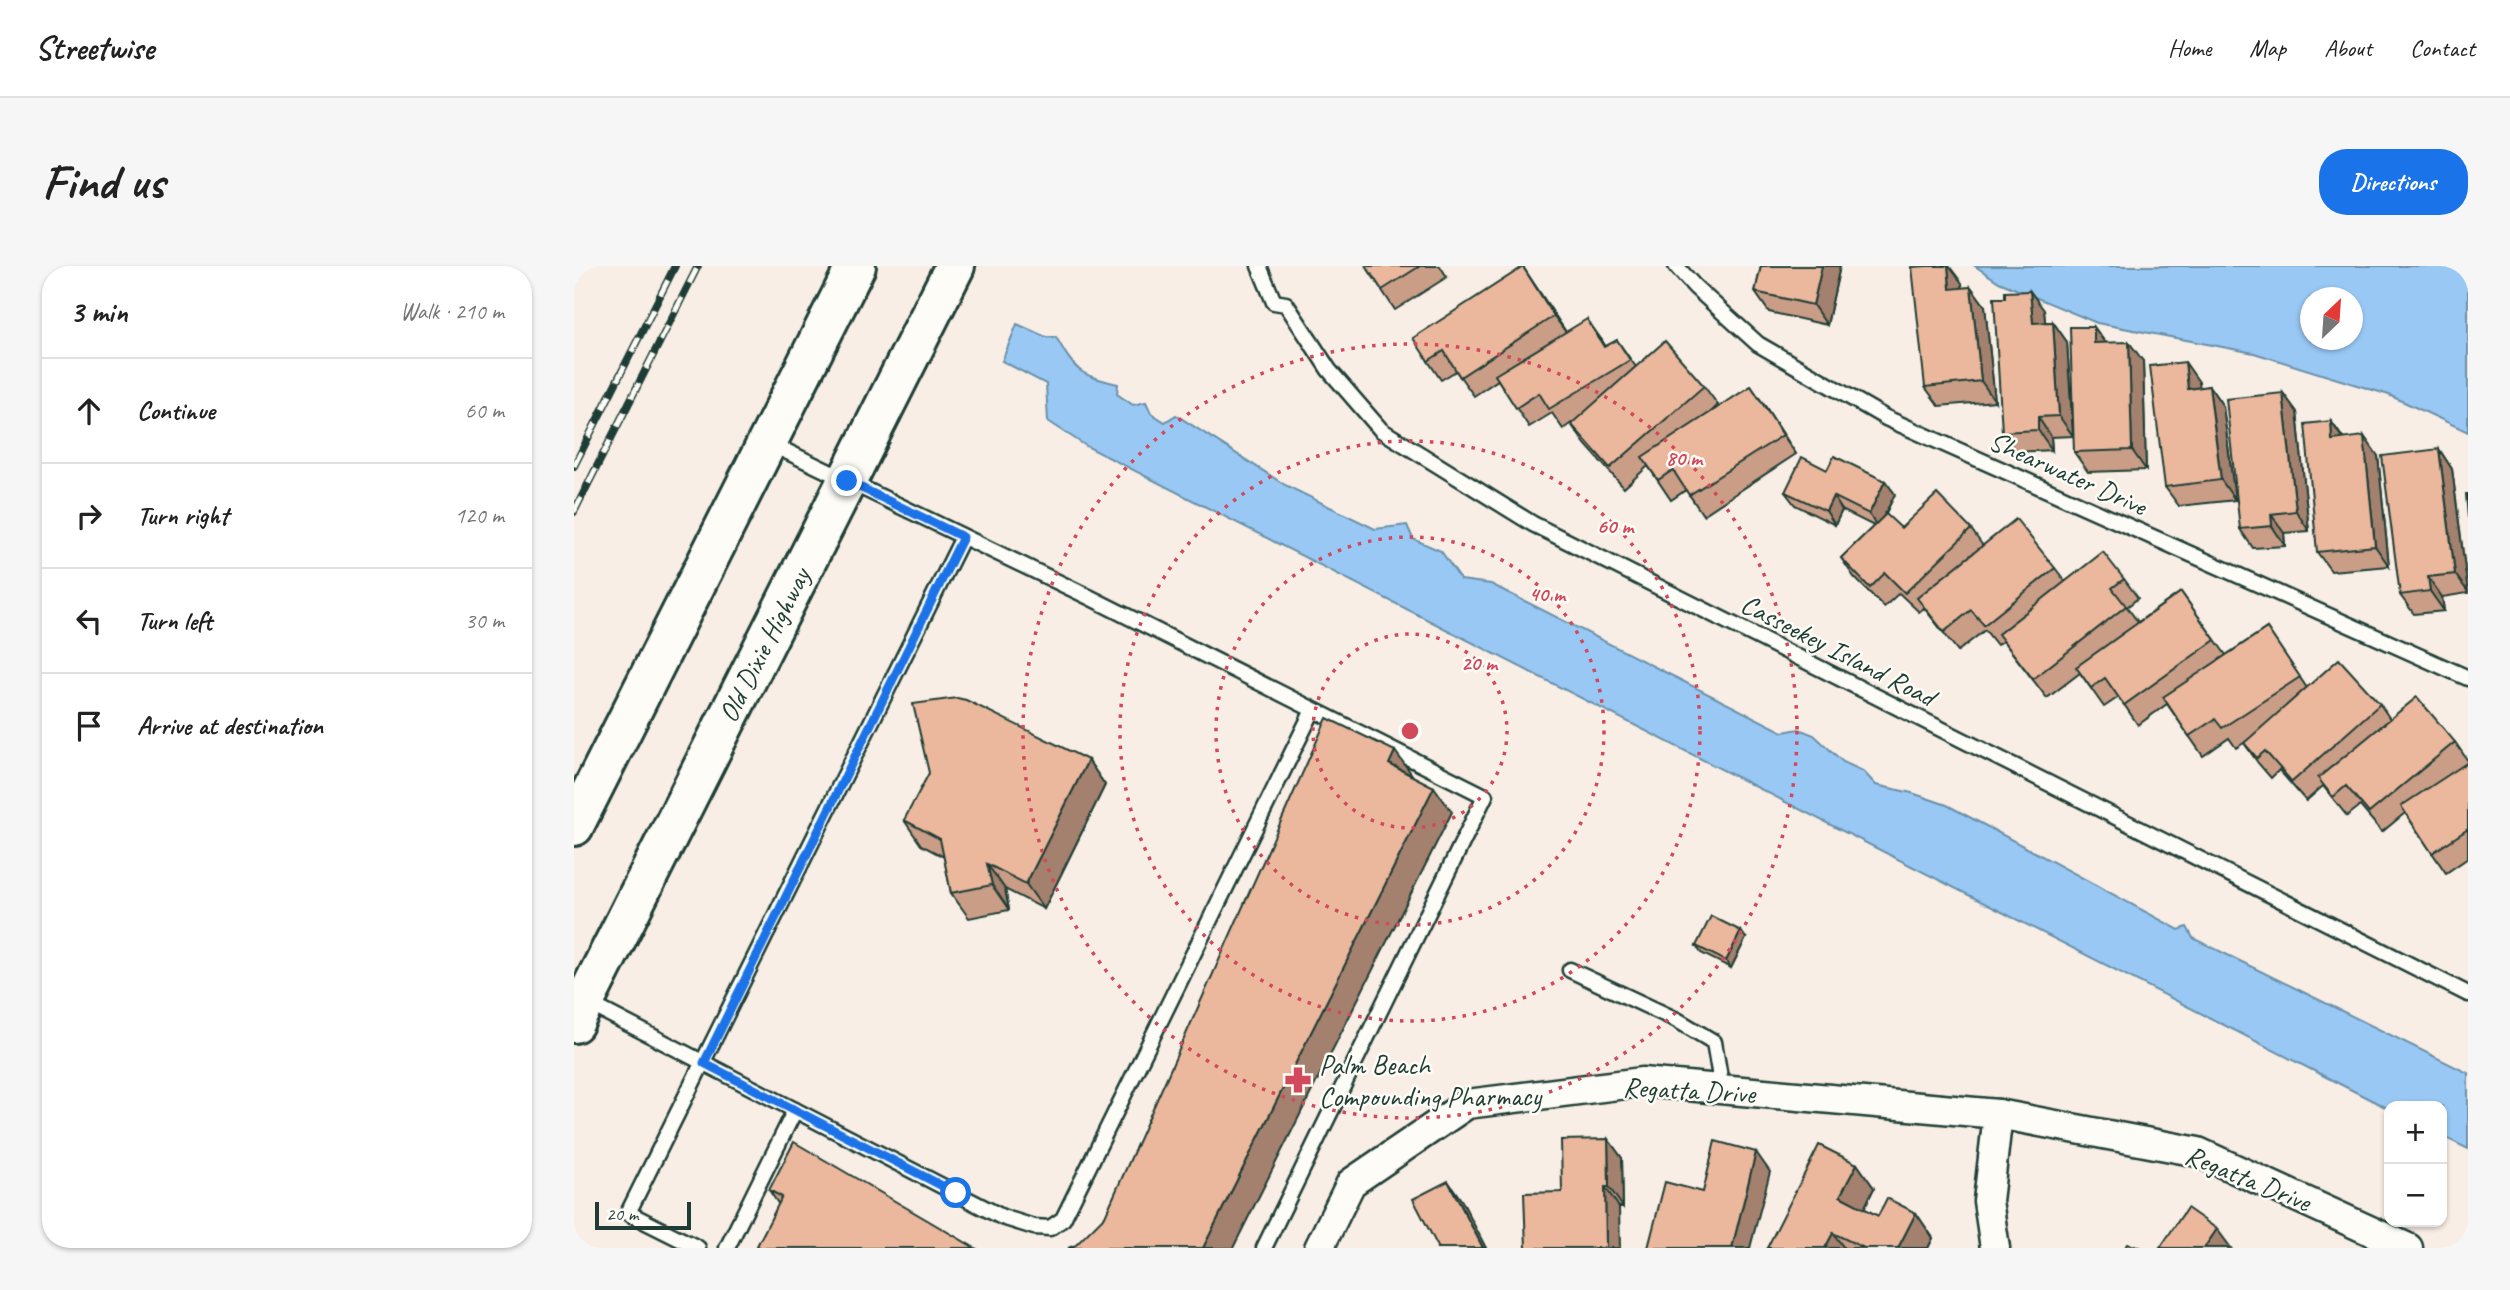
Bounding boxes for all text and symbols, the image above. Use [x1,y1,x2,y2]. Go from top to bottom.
text: Streetwise [35,27,154,69]
text: Home [2168,33,2211,63]
text: Map [2249,33,2286,63]
text: About [2324,33,2372,63]
text: Contact [2410,33,2475,63]
button: Directions [2319,149,2468,215]
text: Find us [42,151,164,213]
north arrow [2300,287,2363,350]
text: 3 min [70,293,127,331]
text: Walk · 210 m [400,297,504,326]
icon: ahead [70,392,108,430]
text: Continue [137,394,215,427]
text: 60 m [465,396,504,425]
street label: Shearwater Drive [1984,423,2154,524]
text: 80 m [1666,445,1704,471]
route end [831,465,862,496]
icon: right [70,497,108,535]
text: Turn right [137,499,228,532]
text: 120 m [455,501,504,530]
text: 60 m [1597,513,1635,539]
street label: Old Dixie Highway [710,560,819,728]
text: 40 m [1529,581,1567,607]
street label: Casseekey Island Road [1735,586,1945,716]
icon: left [70,602,108,640]
text: Turn left [137,604,212,637]
text: 30 m [465,606,504,635]
text: 20 m [1461,650,1499,676]
icon: arrive [70,707,108,745]
text: Arrive at destination [137,709,323,742]
centre of rings [1398,719,1422,743]
place label: Palm Beach Compounding Pharmacy [1319,1047,1543,1114]
pharmacy icon: Palm Beach Compounding Pharmacy [1283,1065,1313,1095]
street label: Regatta Drive [1622,1069,1758,1111]
map controls [2384,1101,2447,1227]
button: + [2384,1101,2447,1164]
street label: Regatta Drive [2180,1137,2318,1220]
button: − [2384,1164,2447,1227]
route start [940,1177,971,1208]
scale bar [595,1199,691,1231]
text: 20 m [606,1202,638,1226]

